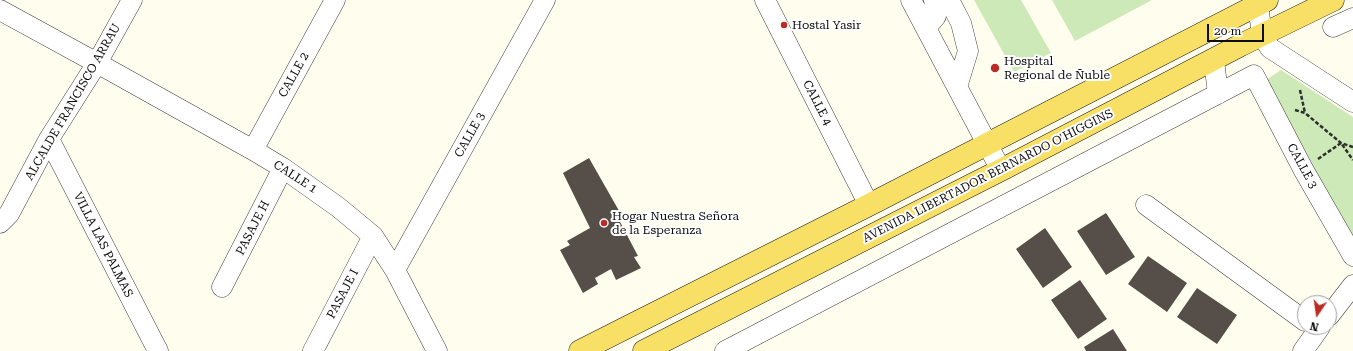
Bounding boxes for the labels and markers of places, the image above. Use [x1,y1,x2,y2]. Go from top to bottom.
place label: Hostal Yasir [792,18,861,32]
marker: Hostal Yasir [779,20,789,30]
place label: Hospital Regional de Ñuble [1004,54,1110,82]
marker: Hospital Regional de Ñuble [989,62,1001,74]
place label: Hogar Nuestra Señora de la Esperanza [612,209,739,237]
marker: Hogar Nuestra Señora de la Esperanza [599,218,609,228]

